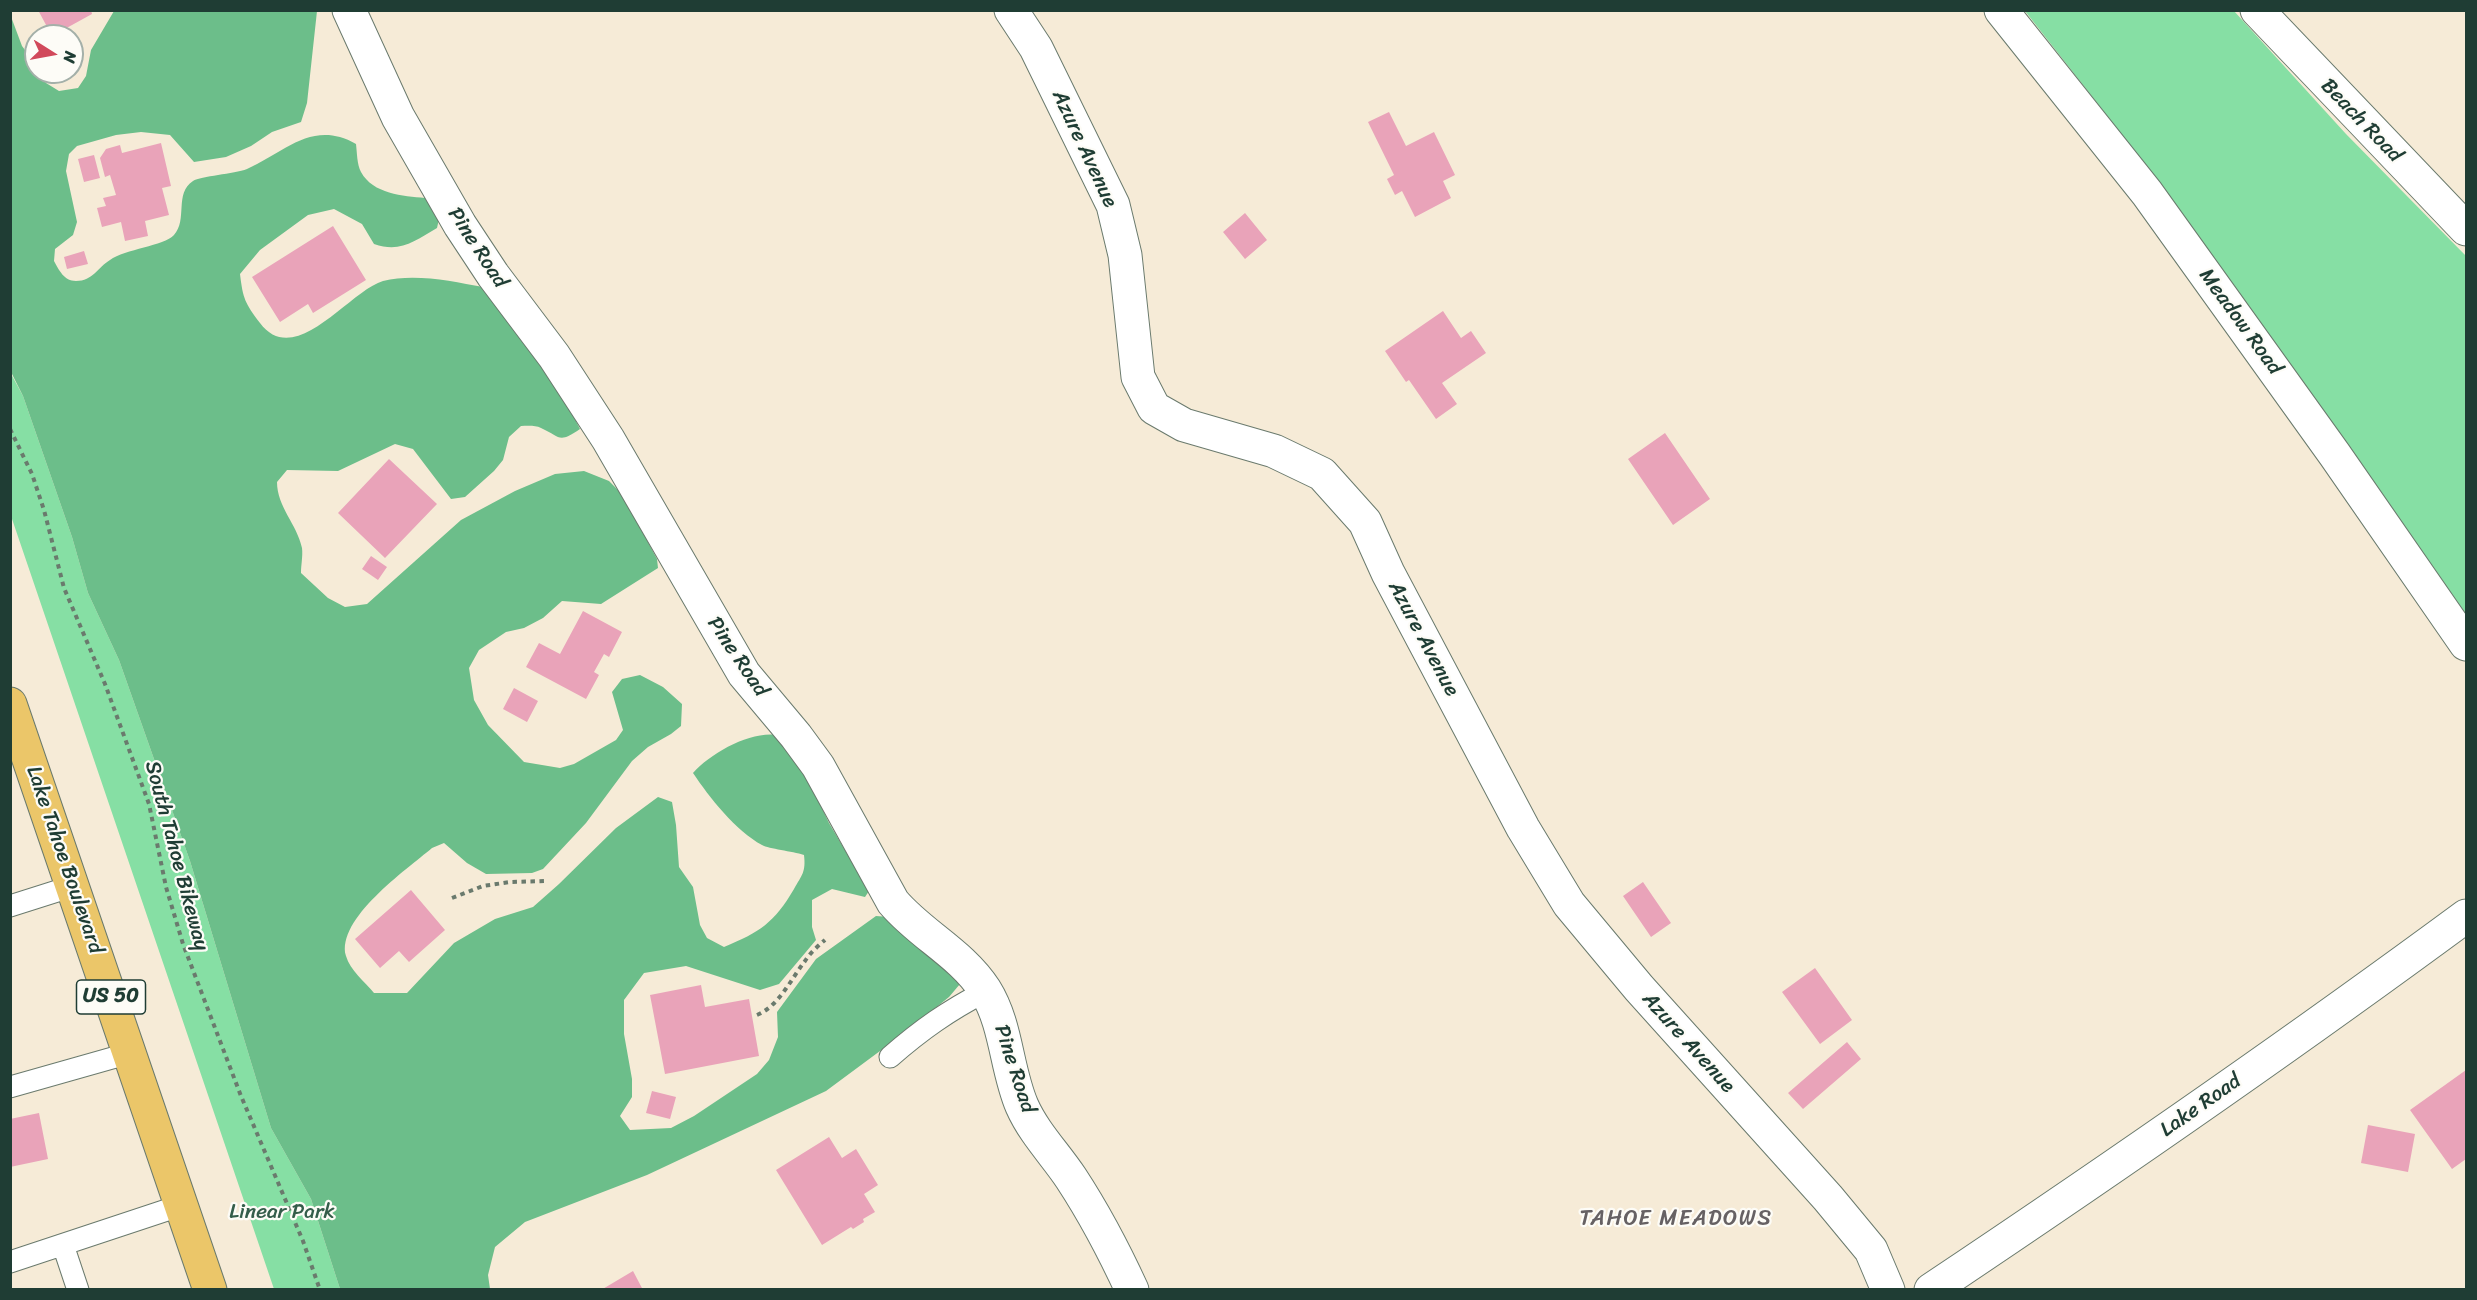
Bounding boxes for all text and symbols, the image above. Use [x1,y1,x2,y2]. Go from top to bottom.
north arrow [24,24,84,84]
text: N [55,49,85,65]
street label: Beach Road [2315,74,2407,168]
street label: Azure Avenue [1046,86,1122,212]
street label: Pine Road [442,203,512,293]
street label: Meadow Road [2193,264,2287,380]
street label: Azure Avenue [1382,577,1464,701]
street label: Pine Road [701,612,773,702]
street label: South Tahoe Bikeway [139,758,213,954]
street label: Lake Tahoe Boulevard [20,763,108,957]
road number: US 50 [76,980,146,1014]
street label: Azure Avenue [1636,987,1740,1099]
street label: Pine Road [988,1022,1040,1116]
street label: Lake Road [2156,1069,2246,1143]
park label: Linear Park [229,1200,335,1226]
district label: TAHOE MEADOWS [1579,1206,1773,1232]

